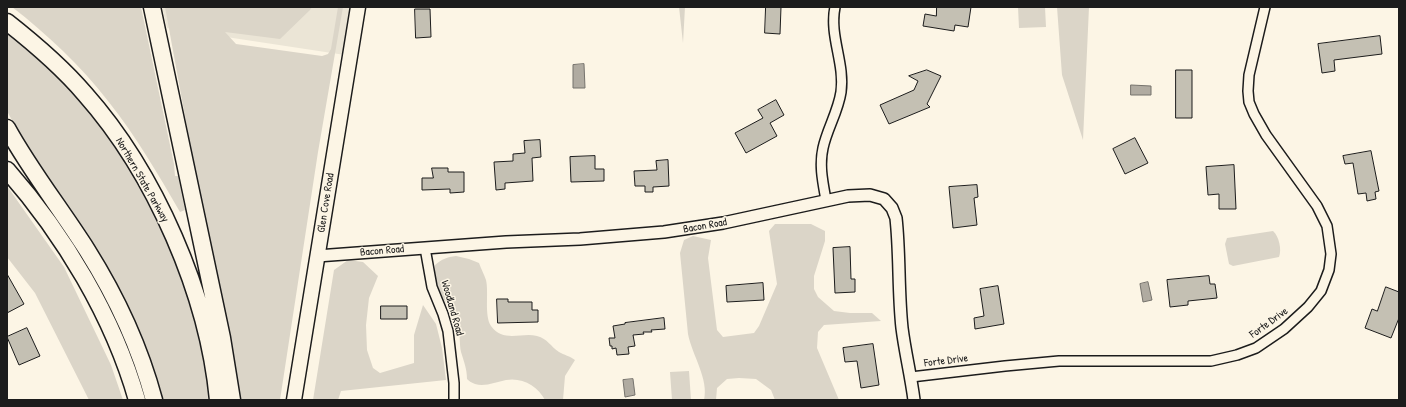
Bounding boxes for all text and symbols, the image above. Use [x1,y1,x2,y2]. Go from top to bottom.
street label: Northern State Parkway [112,135,172,225]
street label: Glen Cove Road [315,172,337,234]
street label: Bacon Road [682,216,728,236]
street label: Bacon Road [359,243,405,259]
street label: Woodland Road [438,279,466,337]
street label: Forte Drive [1247,305,1291,341]
street label: Forte Drive [923,352,969,370]

